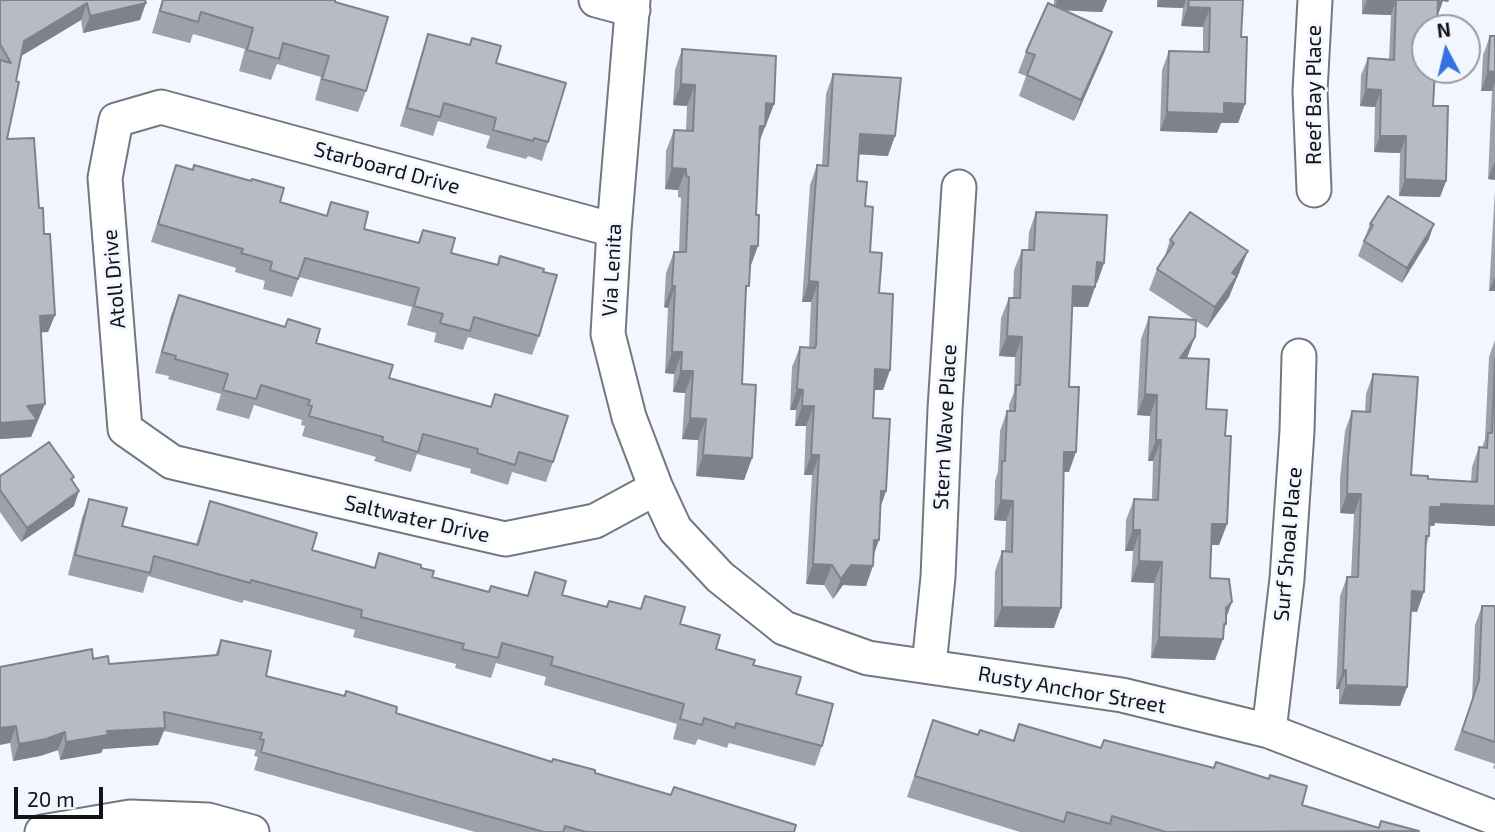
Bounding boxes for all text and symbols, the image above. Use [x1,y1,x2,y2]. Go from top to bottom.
north arrow [1411,14,1481,84]
text: N [1435,17,1452,42]
street label: Reef Bay Place [1301,25,1327,165]
street label: Starboard Drive [311,136,463,200]
street label: Via Lenita [597,223,627,317]
street label: Atoll Drive [97,228,131,330]
street label: Stern Wave Place [928,343,962,511]
street label: Surf Shoal Place [1269,466,1307,622]
street label: Saltwater Drive [342,490,492,548]
street label: Rusty Anchor Street [976,661,1168,719]
scale bar [18,772,107,816]
text: 20 m [27,786,75,811]

